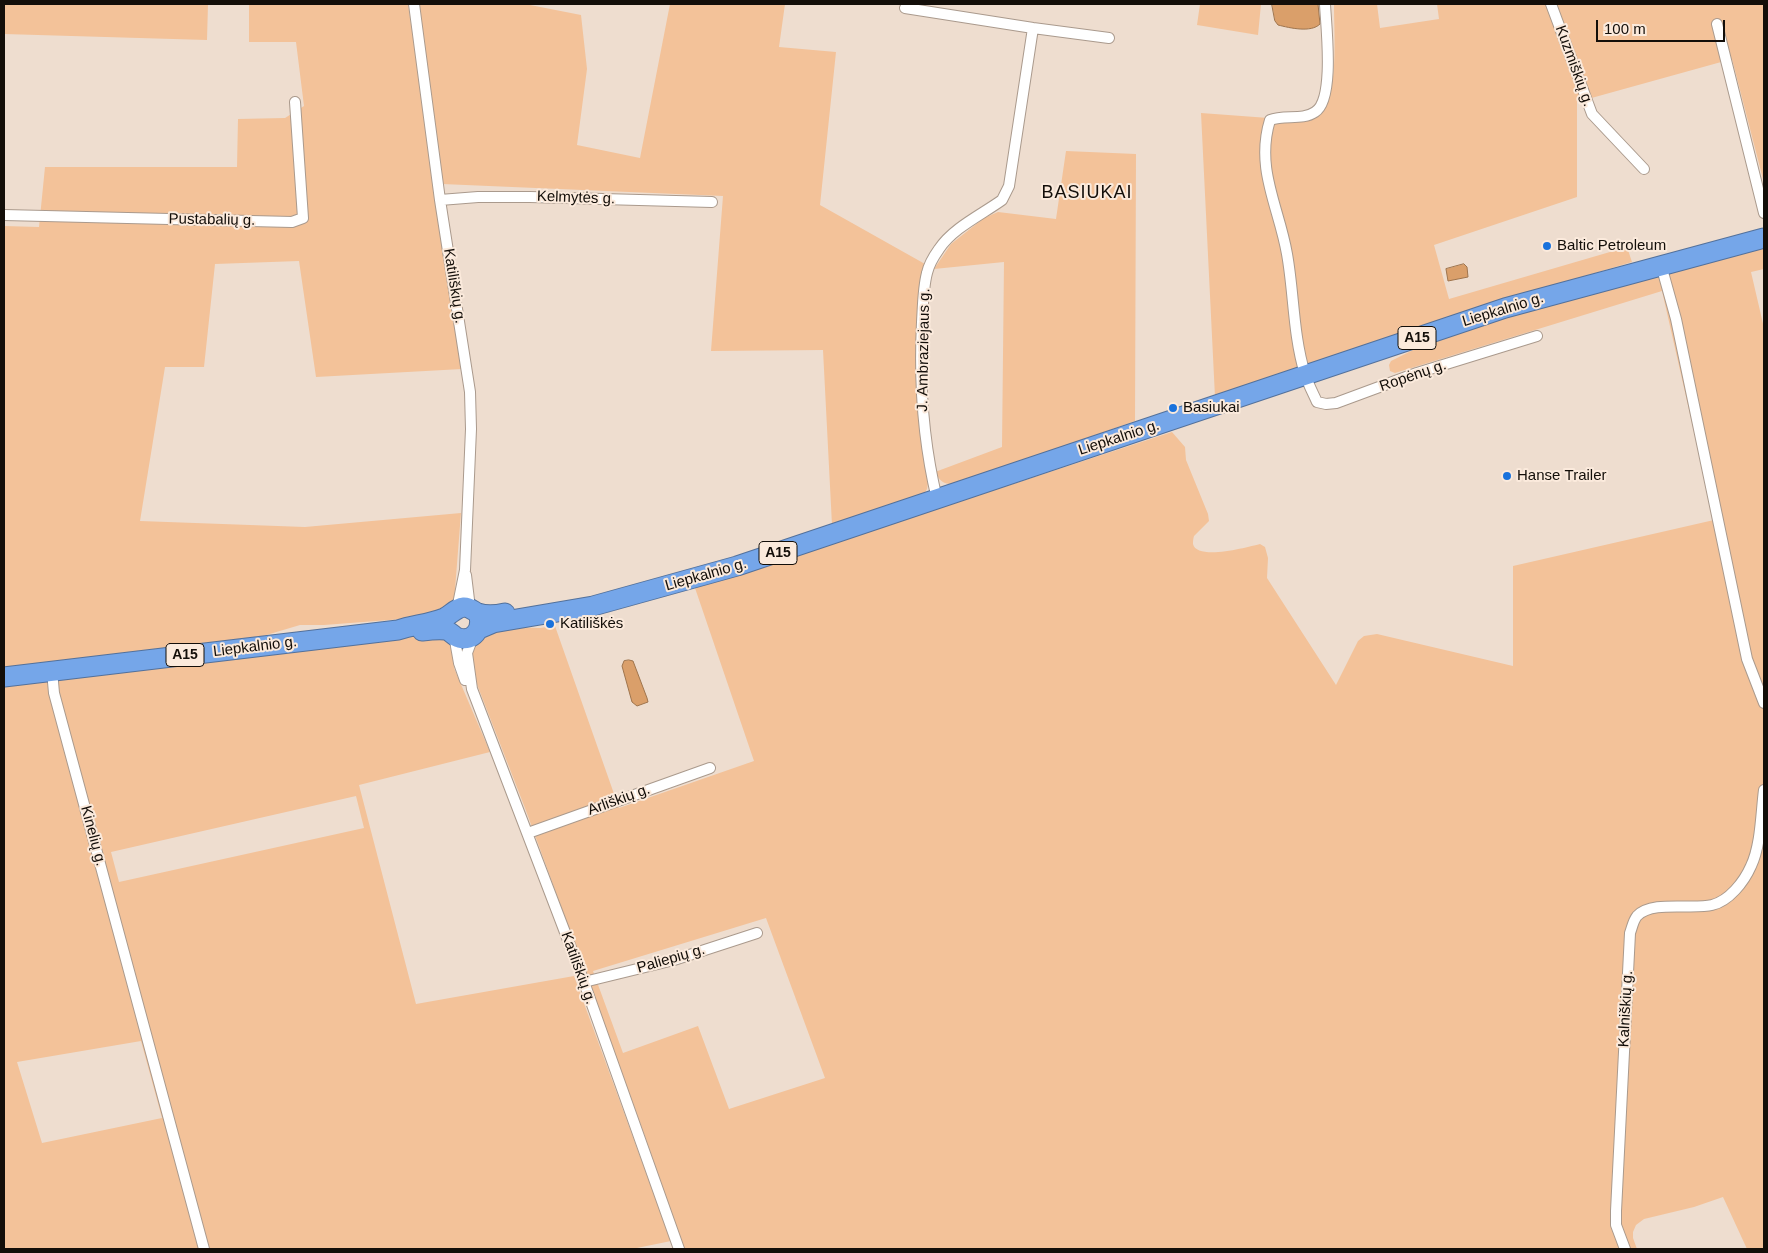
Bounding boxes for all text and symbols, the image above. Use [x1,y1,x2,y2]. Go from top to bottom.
scale bar [1598,10,1727,42]
text: 100 m [1604,20,1646,37]
street label: Kuzmiškių g. [1551,23,1597,109]
district label: BASIUKAI [1040,182,1134,204]
street label: Kelmytės g. [537,188,615,208]
street label: Pustabalių g. [168,210,256,230]
place label: Baltic Petroleum [1557,237,1666,255]
marker: Baltic Petroleum [1541,240,1553,252]
street label: Katiliškių g. [439,247,469,325]
street label: J. Ambraziejaus g. [914,288,934,412]
street label: Liepkalnio g. [1460,289,1546,331]
road number: A15 [1398,326,1436,349]
street label: Ropėnų g. [1377,356,1449,396]
place label: Basiukai [1183,399,1240,417]
marker: Basiukai [1167,402,1179,414]
street label: Liepkalnio g. [1076,416,1162,460]
place label: Hanse Trailer [1517,467,1606,485]
marker: Hanse Trailer [1501,470,1513,482]
road number: A15 [759,542,797,564]
street label: Liepkalnio g. [663,555,749,595]
place label: Katiliškės [560,615,623,633]
marker: Katiliškės [544,618,556,630]
street label: Liepkalnio g. [212,633,298,661]
road number: A15 [166,644,204,666]
street label: Arliškių g. [585,780,653,820]
street label: Kinelių g. [76,804,110,868]
street label: Katiliškių g. [557,929,599,1007]
street label: Paliepių g. [635,941,707,977]
street label: Kalniškių g. [1615,970,1637,1048]

